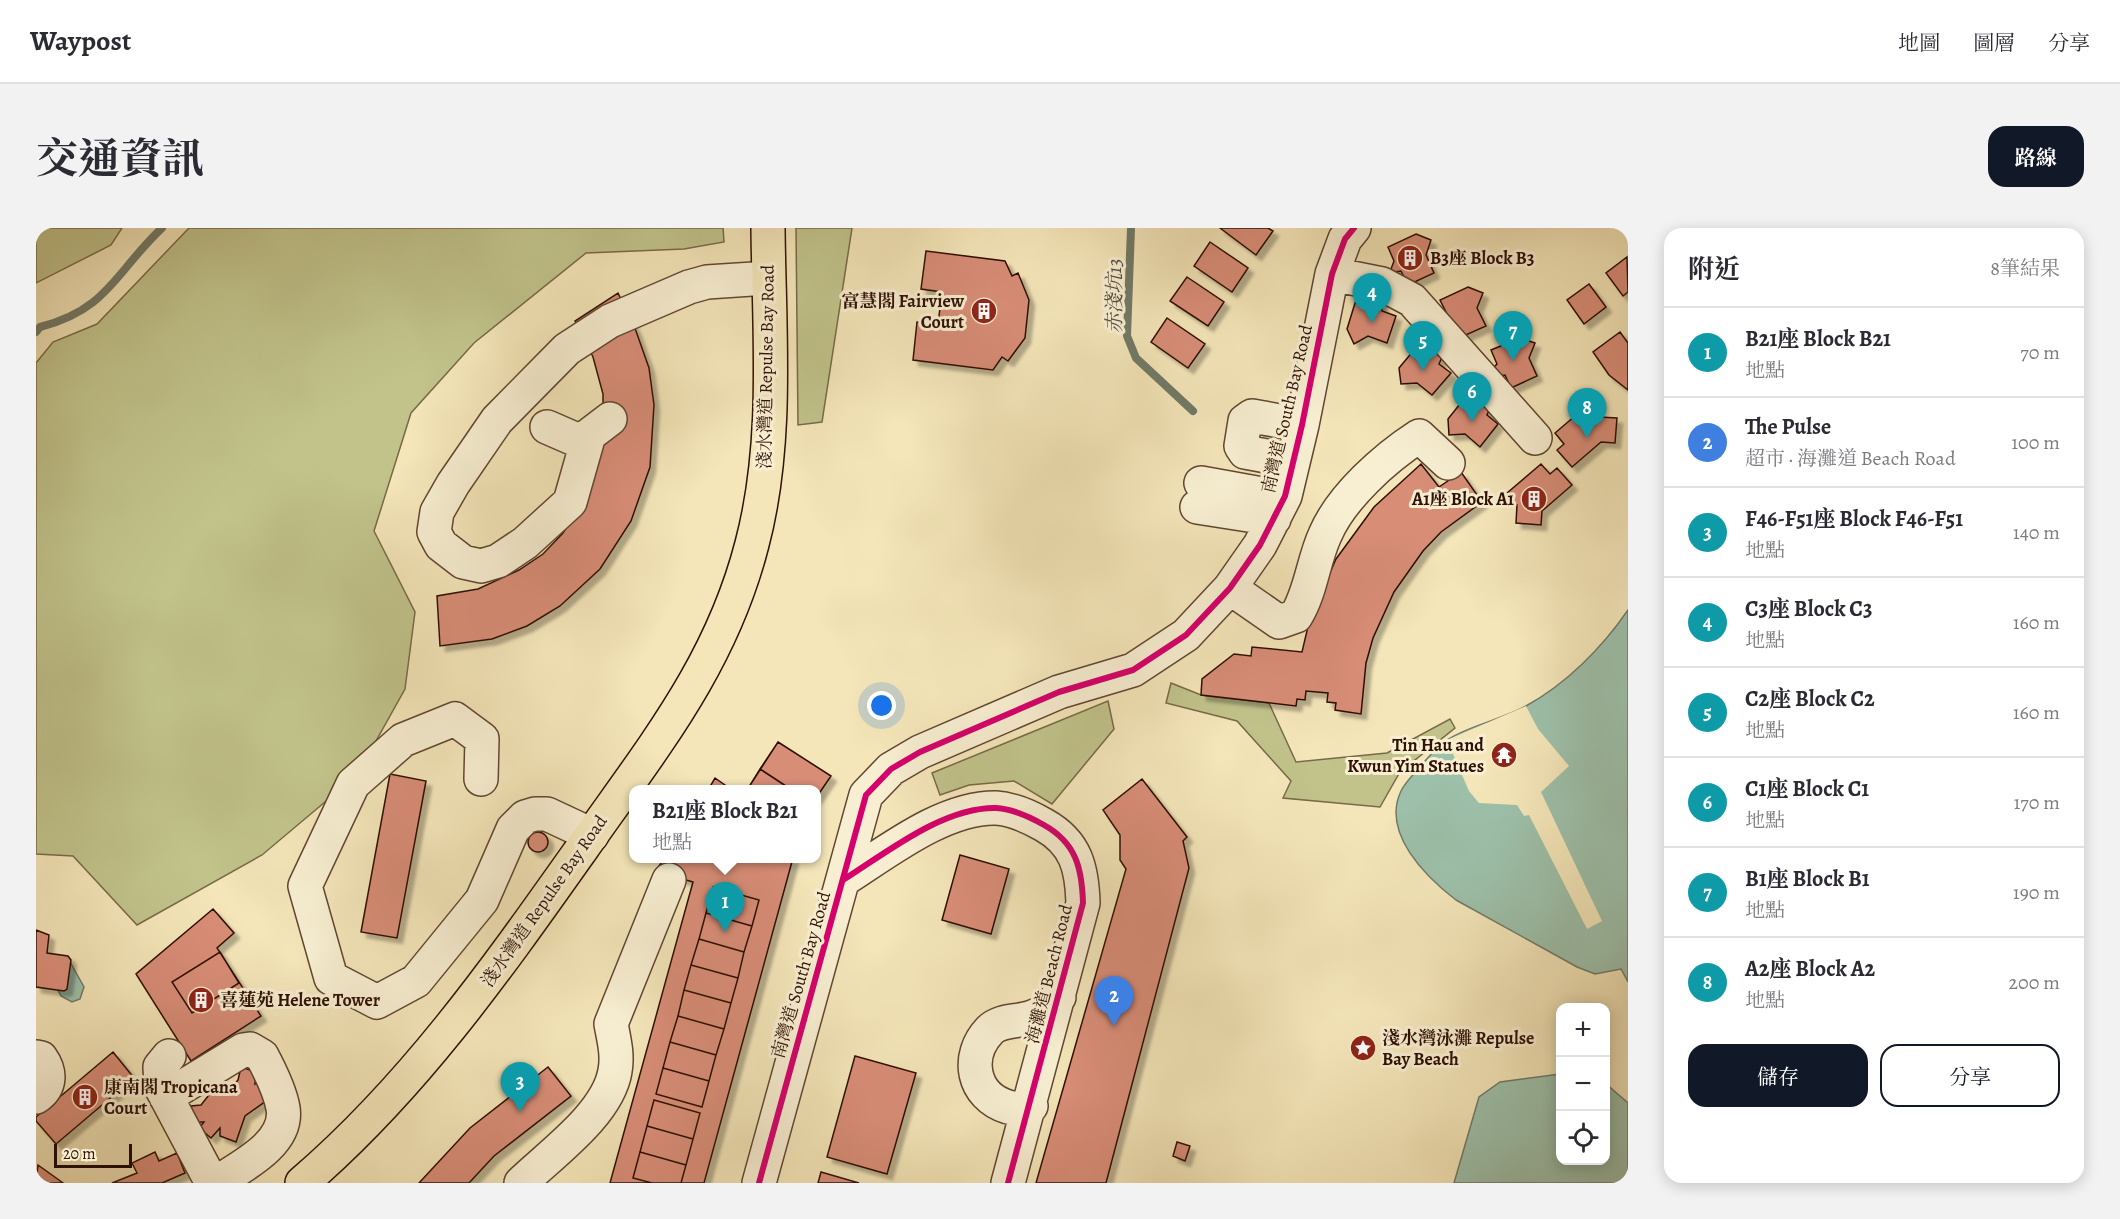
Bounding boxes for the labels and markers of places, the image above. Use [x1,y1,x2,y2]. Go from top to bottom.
building icon: B3座 Block B3 [1395,243,1425,273]
place label: B3座 Block B3 [1430,246,1535,270]
pin: 4 [1352,274,1392,323]
place label: 富慧閣 Fairview Court [841,289,965,334]
building icon: 富慧閣 Fairview Court [969,296,999,326]
pin: 7 [1494,312,1532,361]
pin: 5 [1404,322,1442,371]
pin: 6 [1452,372,1492,422]
pin: 8 [1568,388,1606,438]
building icon: A1座 Block A1 [1519,484,1549,514]
place label: A1座 Block A1 [1411,487,1515,511]
place label: Tin Hau and Kwun Yim Statues [1347,733,1484,778]
temple icon: Tin Hau and Kwun Yim Statues [1489,740,1519,770]
pin: 1 [706,882,744,932]
pin: 2 [1094,976,1134,1026]
building icon: 喜蓮苑 Helene Tower [186,985,216,1015]
place label: 喜蓮苑 Helene Tower [220,988,381,1012]
place label: 淺水灣泳灘 Repulse Bay Beach [1382,1026,1534,1071]
place icon: 淺水灣泳灘 Repulse Bay Beach [1348,1033,1378,1063]
pin: 3 [500,1062,540,1112]
place label: 康南閣 Tropicana Court [104,1075,238,1120]
building icon: 康南閣 Tropicana Court [70,1082,100,1112]

